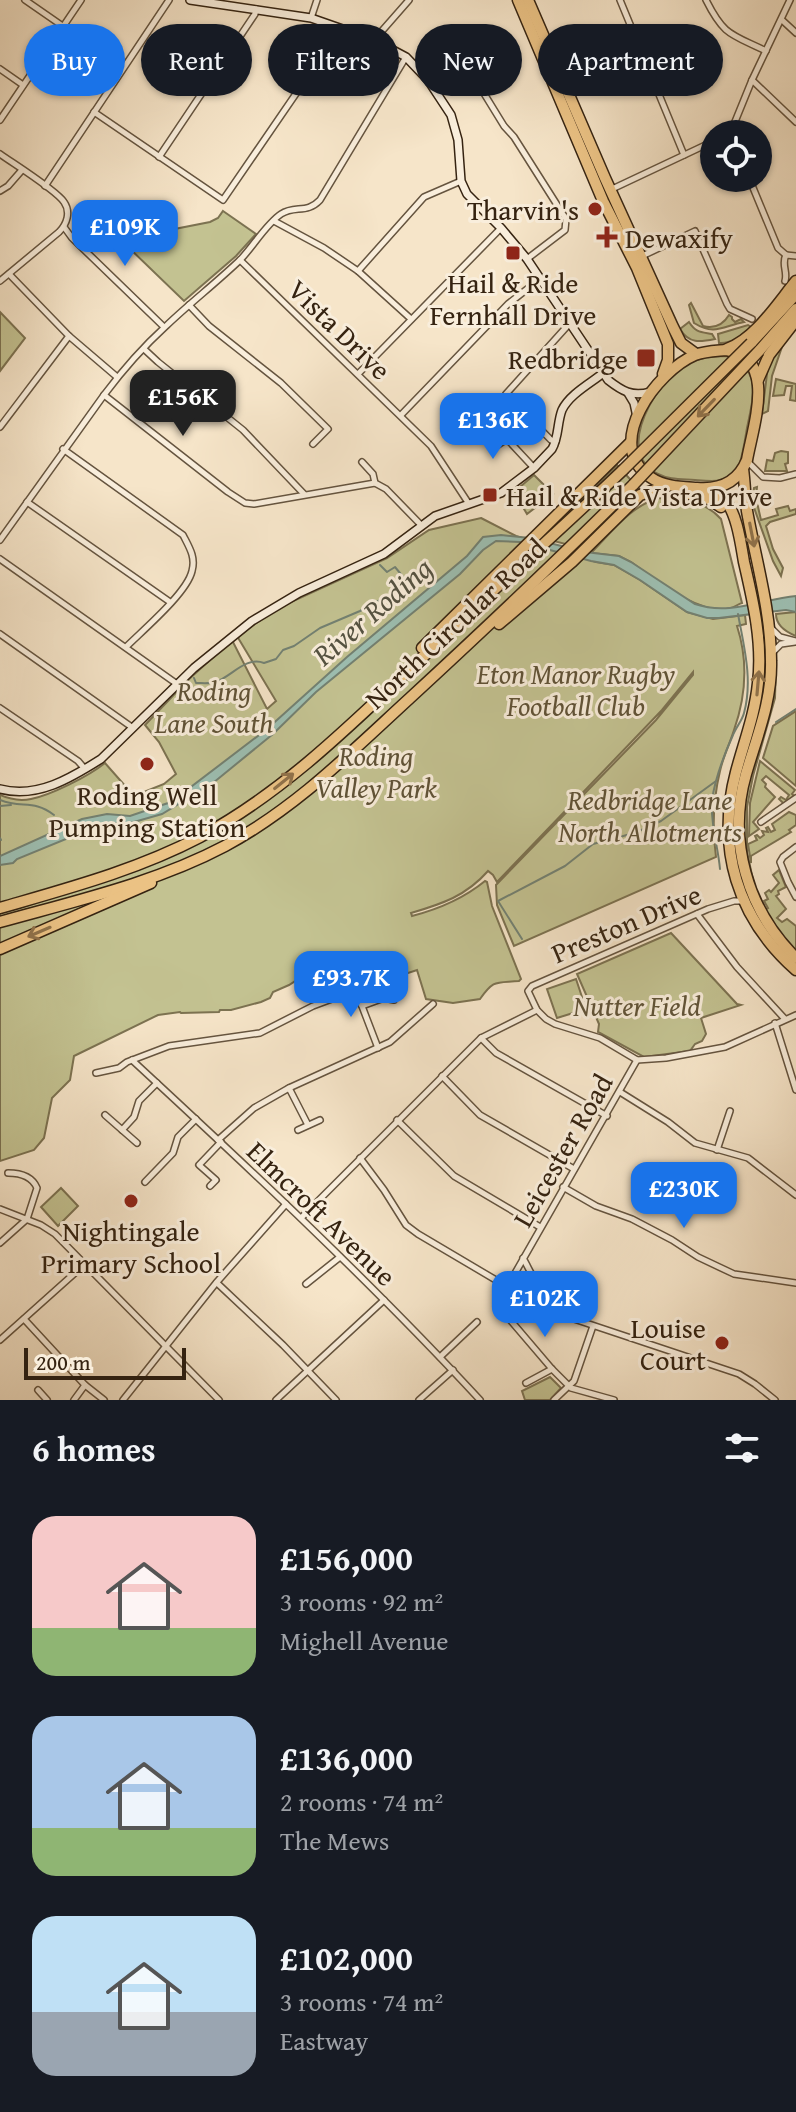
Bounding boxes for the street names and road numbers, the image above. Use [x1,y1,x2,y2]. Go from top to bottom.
street label: Vista Drive [279,269,401,389]
street label: North Circular Road [355,528,555,718]
street label: Preston Drive [545,873,707,973]
street label: Leicester Road [502,1066,622,1234]
street label: Elmcroft Avenue [238,1131,406,1295]

